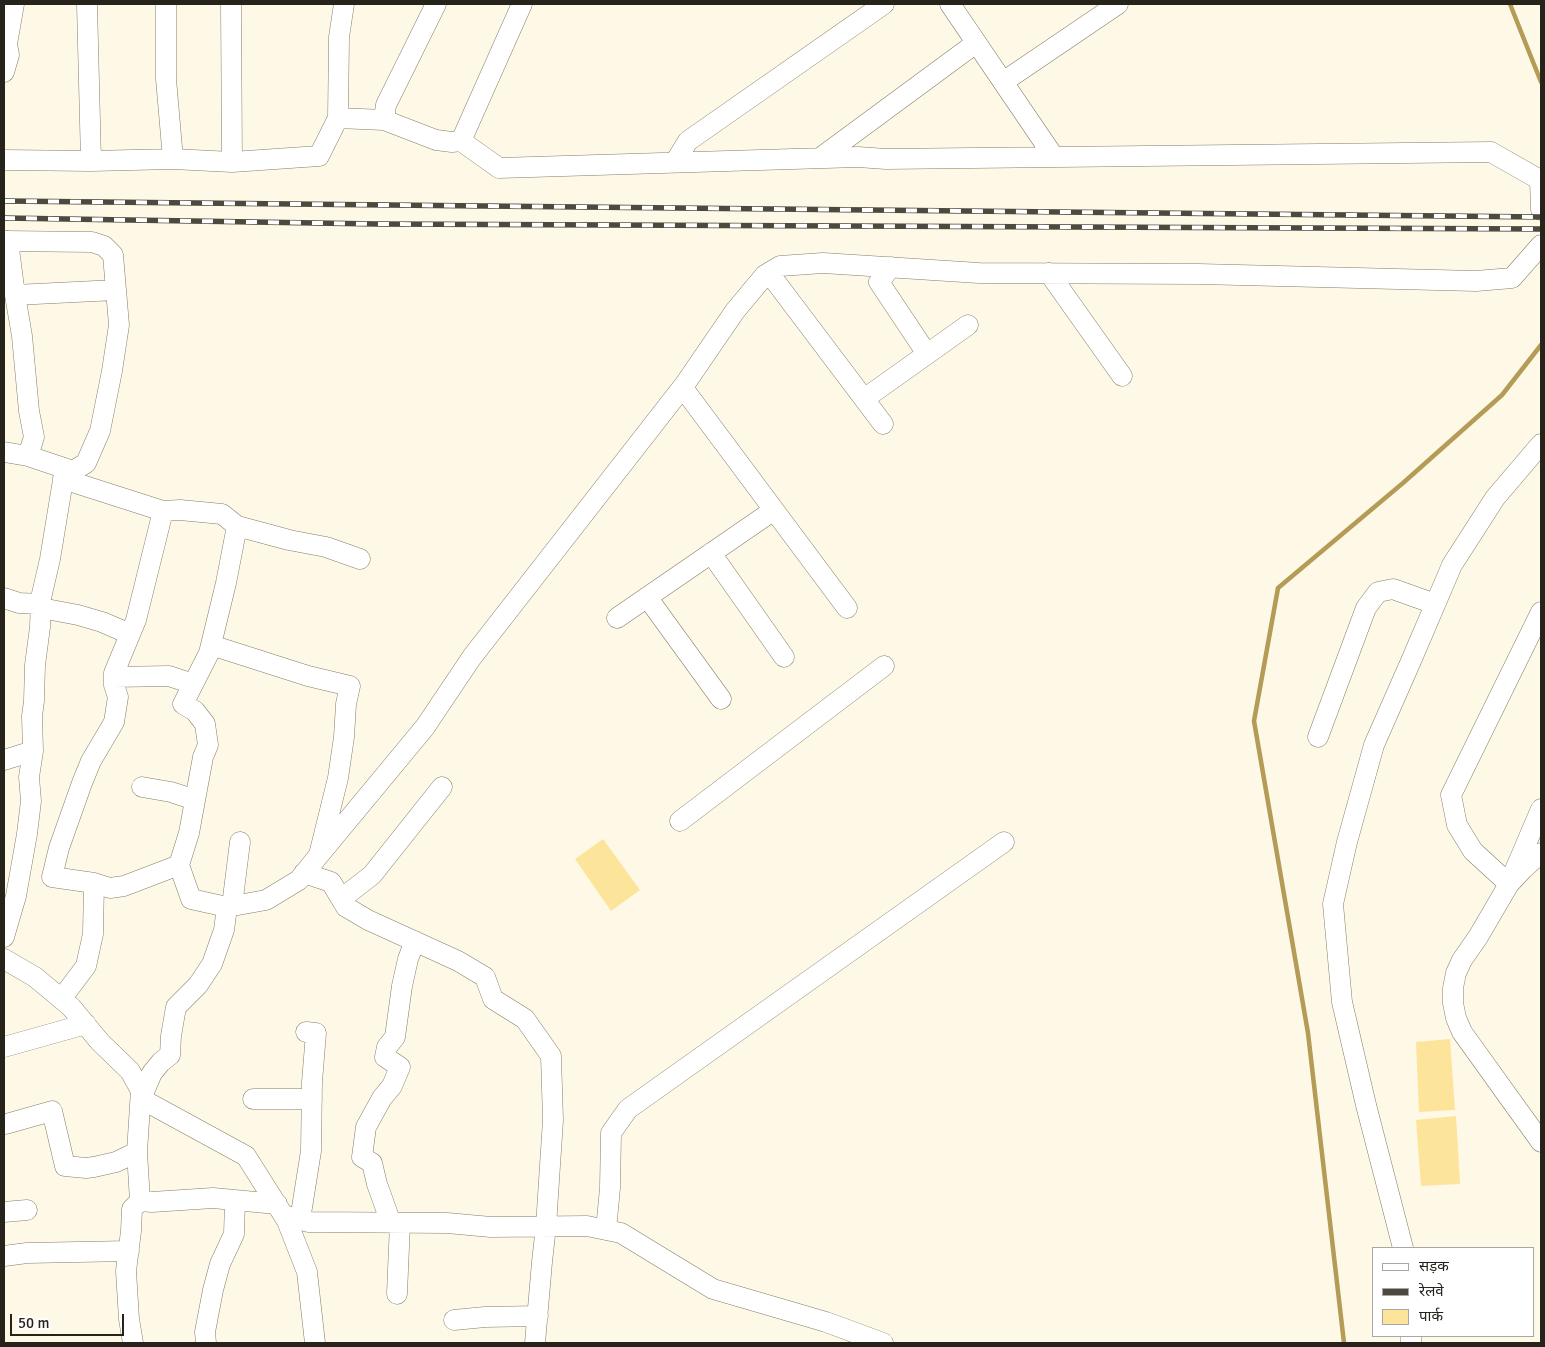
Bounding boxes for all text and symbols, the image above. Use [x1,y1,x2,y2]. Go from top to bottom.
legend [1372,1247,1535,1337]
text: सड़क [1419,1257,1449,1275]
text: रेलवे [1419,1282,1444,1300]
scale bar [12,1304,126,1336]
text: पार्क [1419,1307,1443,1325]
text: 50 m [18,1314,49,1332]

